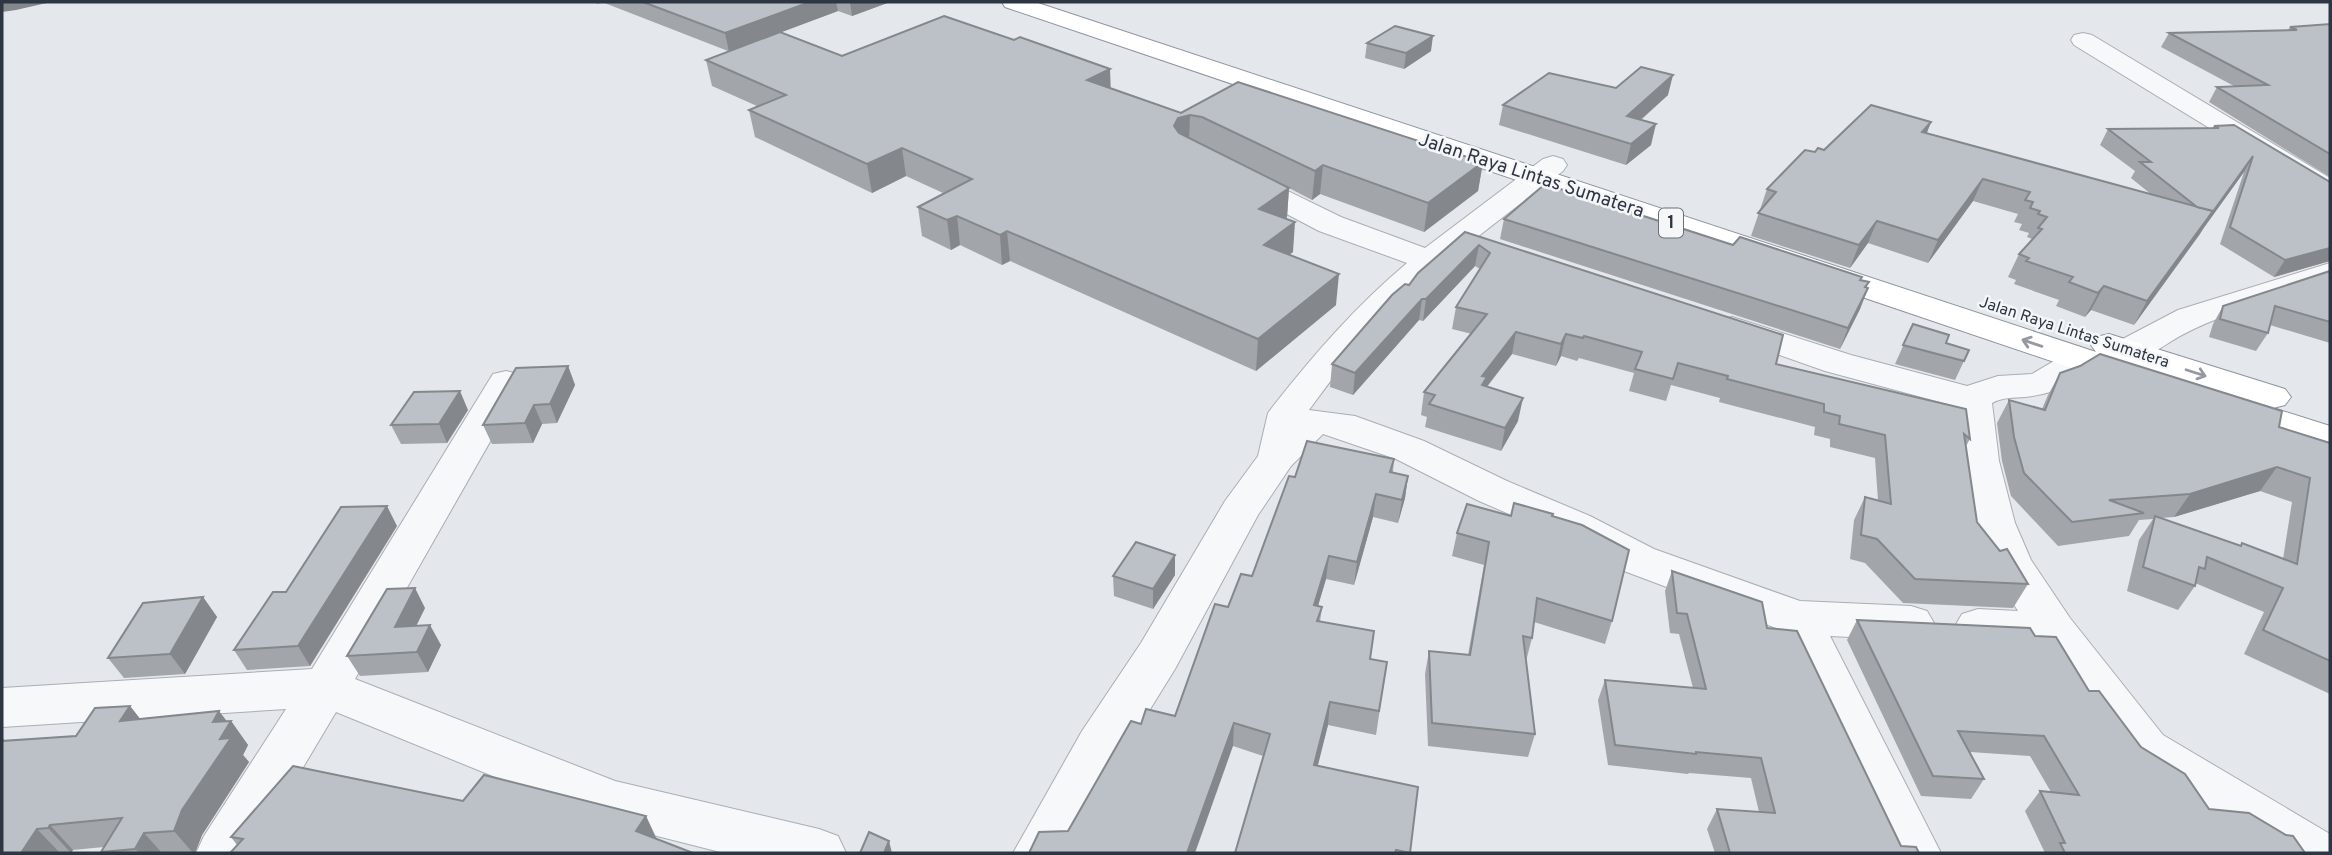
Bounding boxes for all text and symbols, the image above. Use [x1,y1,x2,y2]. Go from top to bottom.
street label: Jalan Raya Lintas Sumatera [1415,128,1647,224]
road number: 1 [1659,208,1683,238]
street label: Jalan Raya Lintas Sumatera [1976,293,2172,373]
one-way arrow [2022,336,2044,348]
one-way arrow [2184,367,2206,380]

